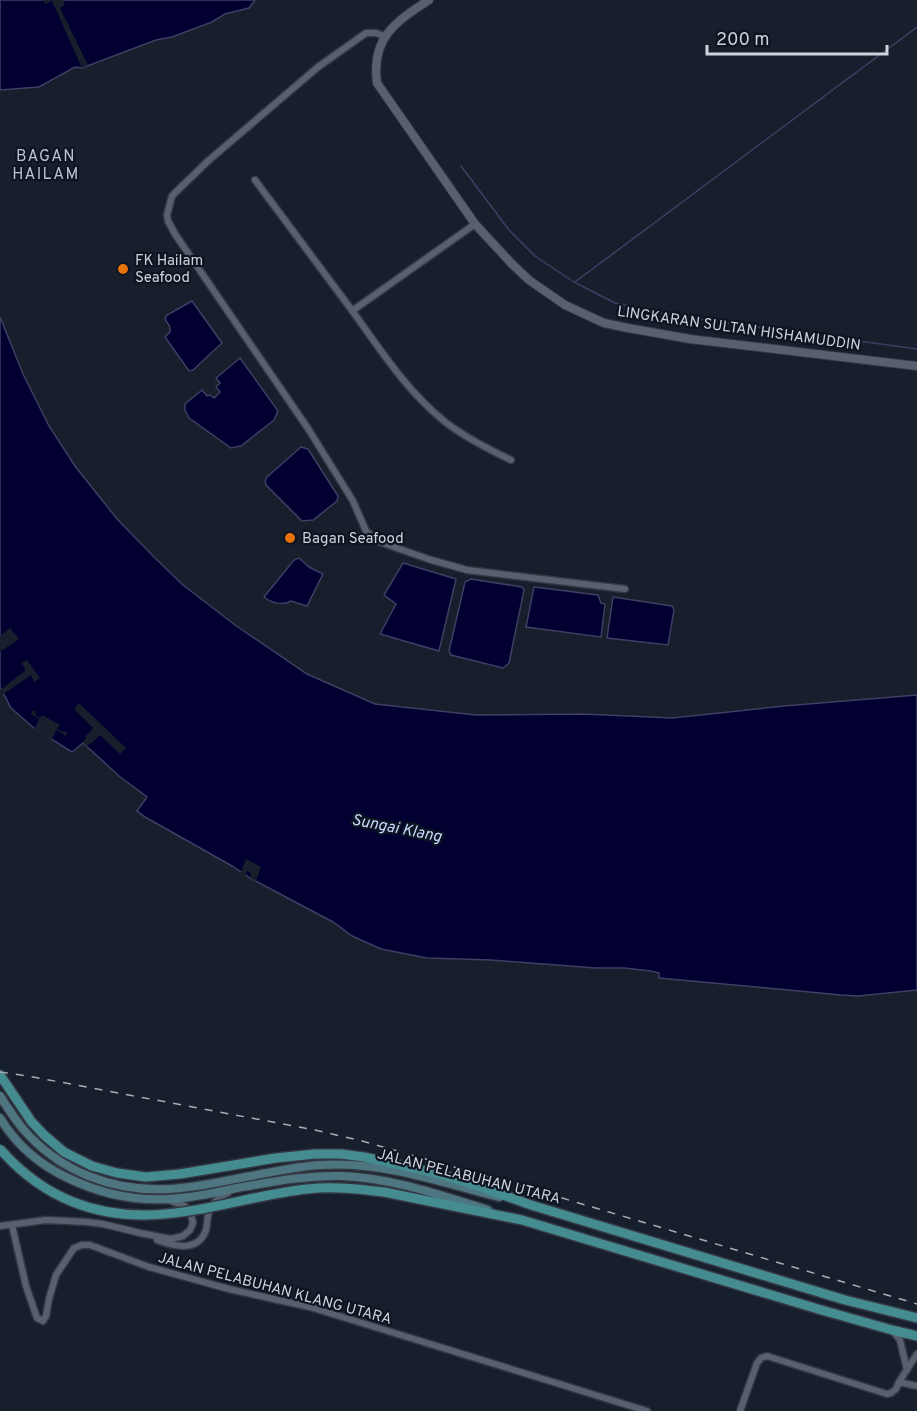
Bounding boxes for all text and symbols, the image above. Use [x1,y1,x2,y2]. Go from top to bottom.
scale bar [707,18,887,56]
text: 200 m [716,29,769,52]
district label: BAGAN HAILAM [12,147,80,185]
place label: FK Hailam Seafood [135,252,203,288]
marker: FK Hailam Seafood [116,262,130,276]
street label: LINGKARAN SULTAN HISHAMUDDIN [616,303,862,356]
place label: Bagan Seafood [302,530,404,549]
marker: Bagan Seafood [283,531,297,545]
water label: Sungai Klang [350,810,444,848]
street label: JALAN PELABUHAN UTARA [375,1145,562,1209]
street label: JALAN PELABUHAN KLANG UTARA [156,1249,394,1330]

